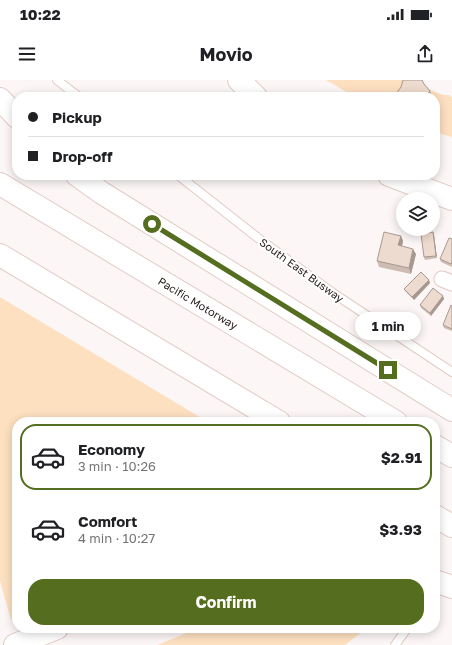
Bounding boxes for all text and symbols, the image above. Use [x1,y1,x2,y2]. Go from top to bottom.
text: 10:22 [20,5,61,23]
icon: menu [16,43,38,65]
text: Movio [200,43,253,65]
icon: share [414,43,436,65]
text: Pickup [52,108,102,126]
text: Drop-off [52,147,112,165]
map controls [396,192,440,236]
button: layers [396,192,440,236]
route start [143,215,161,233]
street label: South East Busway [257,235,347,305]
street label: Pacific Motorway [156,274,240,332]
callout: 1 min [355,312,421,340]
text: 1 min [372,318,404,334]
route end [379,361,397,379]
icon: car [30,439,66,475]
text: Economy [78,440,145,458]
text: $2.91 [381,448,422,466]
text: 3 min · 10:26 [78,458,156,474]
icon: car [30,511,66,547]
text: Comfort [78,512,137,530]
text: $3.93 [379,520,422,538]
text: 4 min · 10:27 [78,530,155,546]
button: Confirm [28,579,424,625]

